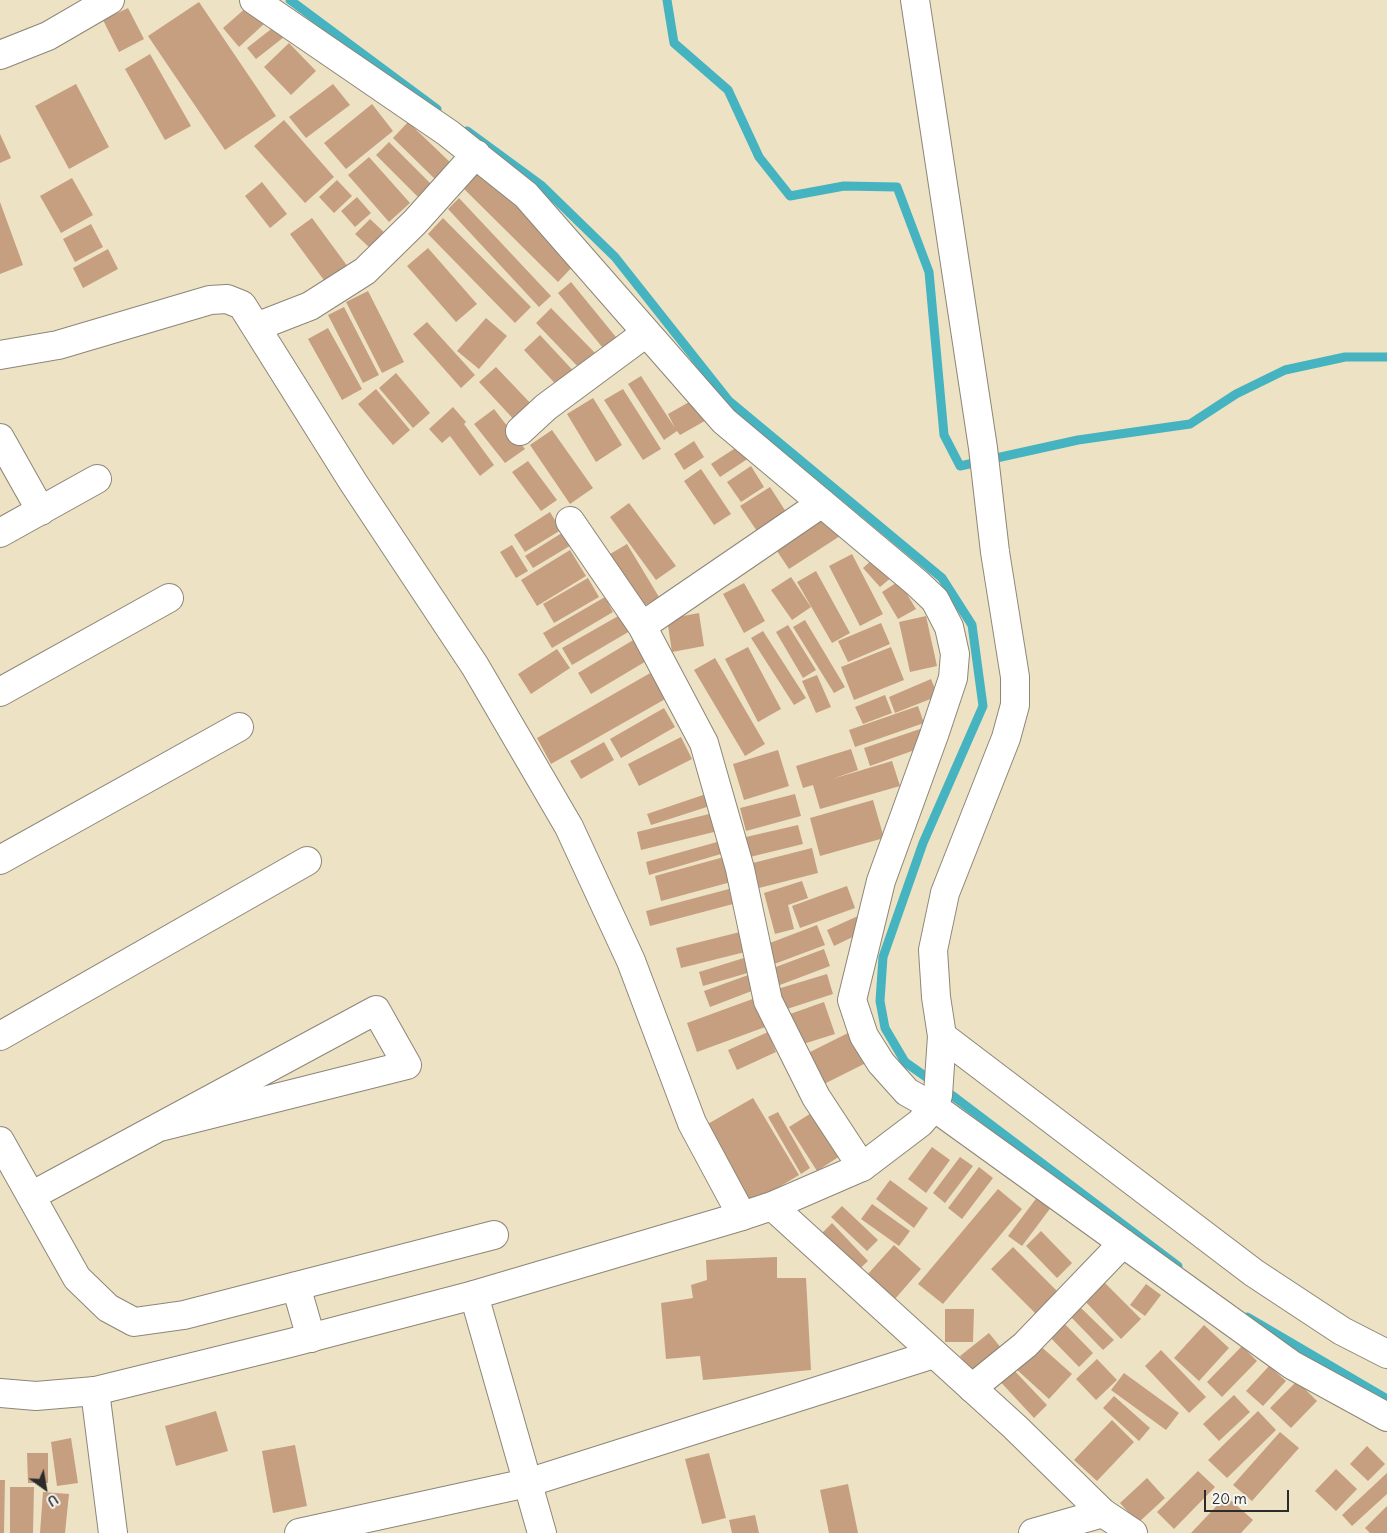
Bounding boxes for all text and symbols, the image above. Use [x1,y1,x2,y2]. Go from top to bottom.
north arrow [20,1463,70,1513]
scale bar [1207,1480,1292,1512]
text: 20 m [1212,1489,1247,1508]
text: U [44,1491,62,1511]

